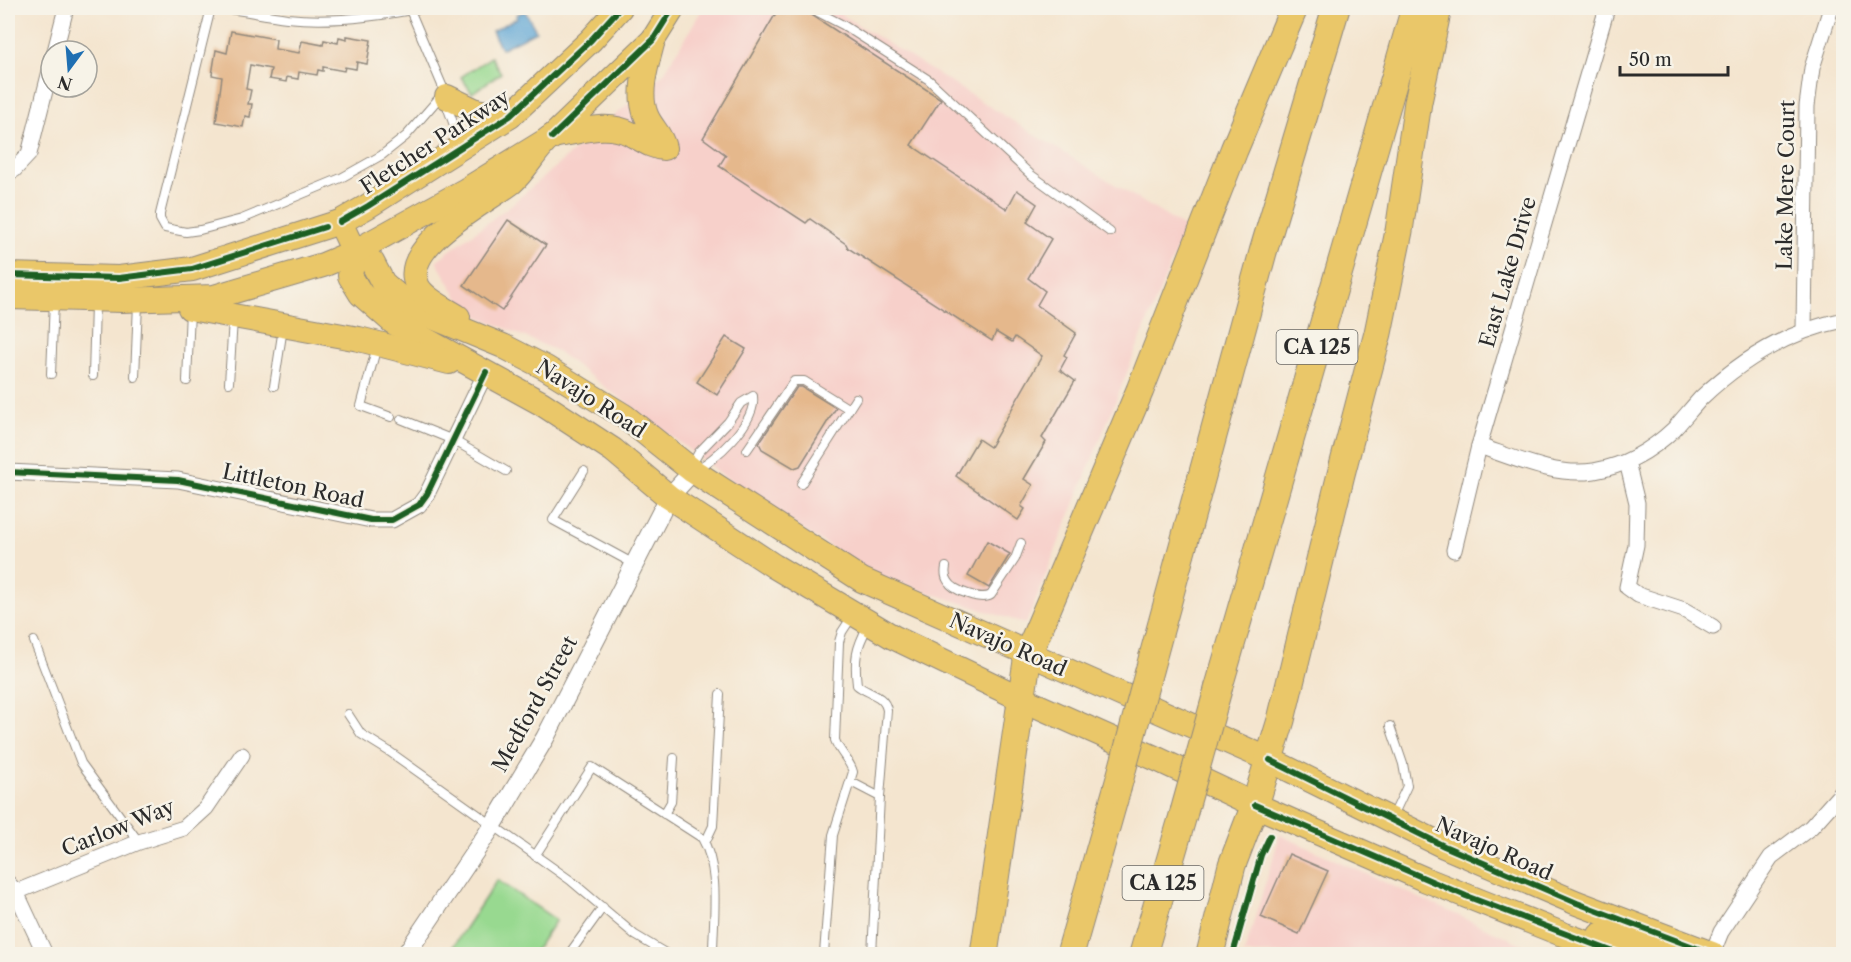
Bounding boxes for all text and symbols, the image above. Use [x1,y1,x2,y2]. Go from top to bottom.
north arrow [39,39,99,99]
scale bar [1620,39,1728,77]
text: 50 m [1629,49,1672,71]
text: N [55,72,74,95]
street label: Fletcher Parkway [355,84,514,199]
street label: Lake Mere Court [1772,99,1799,270]
street label: East Lake Drive [1474,194,1541,350]
road number: CA 125 [1276,330,1358,364]
street label: Navajo Road [532,354,651,443]
street label: Littleton Road [220,458,366,513]
street label: Navajo Road [946,608,1071,682]
street label: Medford Street [487,631,583,776]
street label: Carlow Way [58,793,178,862]
street label: Navajo Road [1432,812,1557,886]
road number: CA 125 [1122,866,1204,900]

